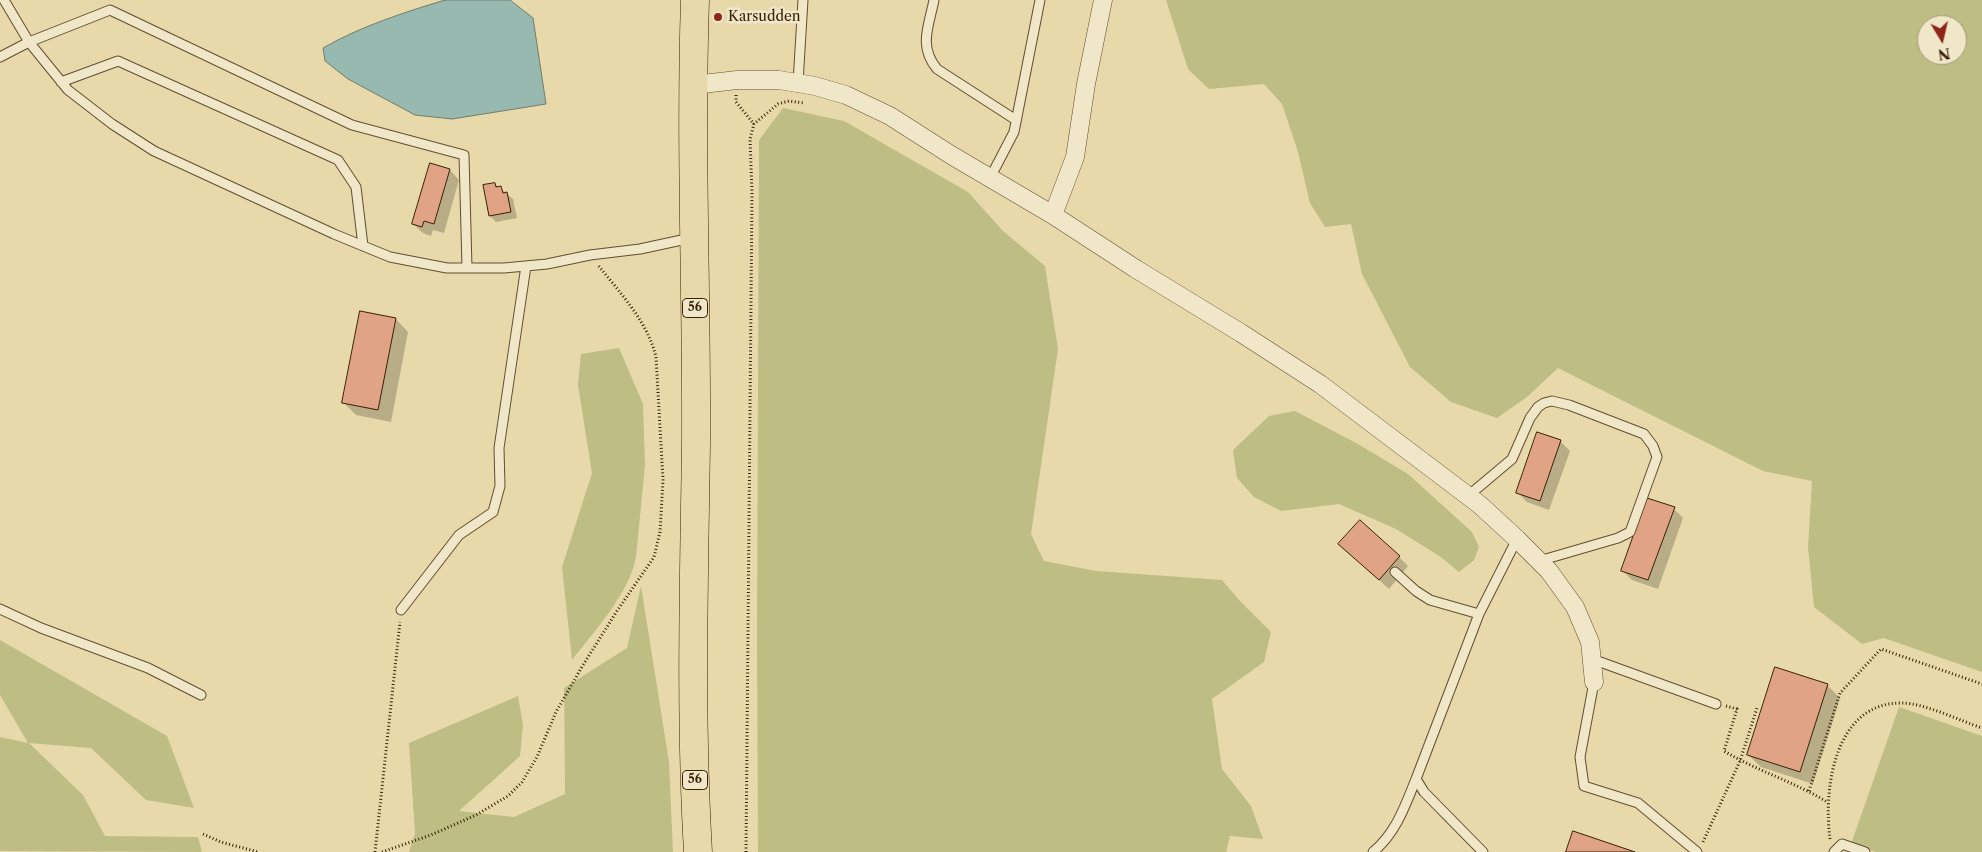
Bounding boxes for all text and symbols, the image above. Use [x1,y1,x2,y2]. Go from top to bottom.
place label: Karsudden [728,9,801,25]
marker: Karsudden [712,11,724,23]
north arrow [1917,15,1967,65]
text: N [1937,44,1952,64]
road number: 56 [682,298,708,318]
road number: 56 [682,770,708,790]

